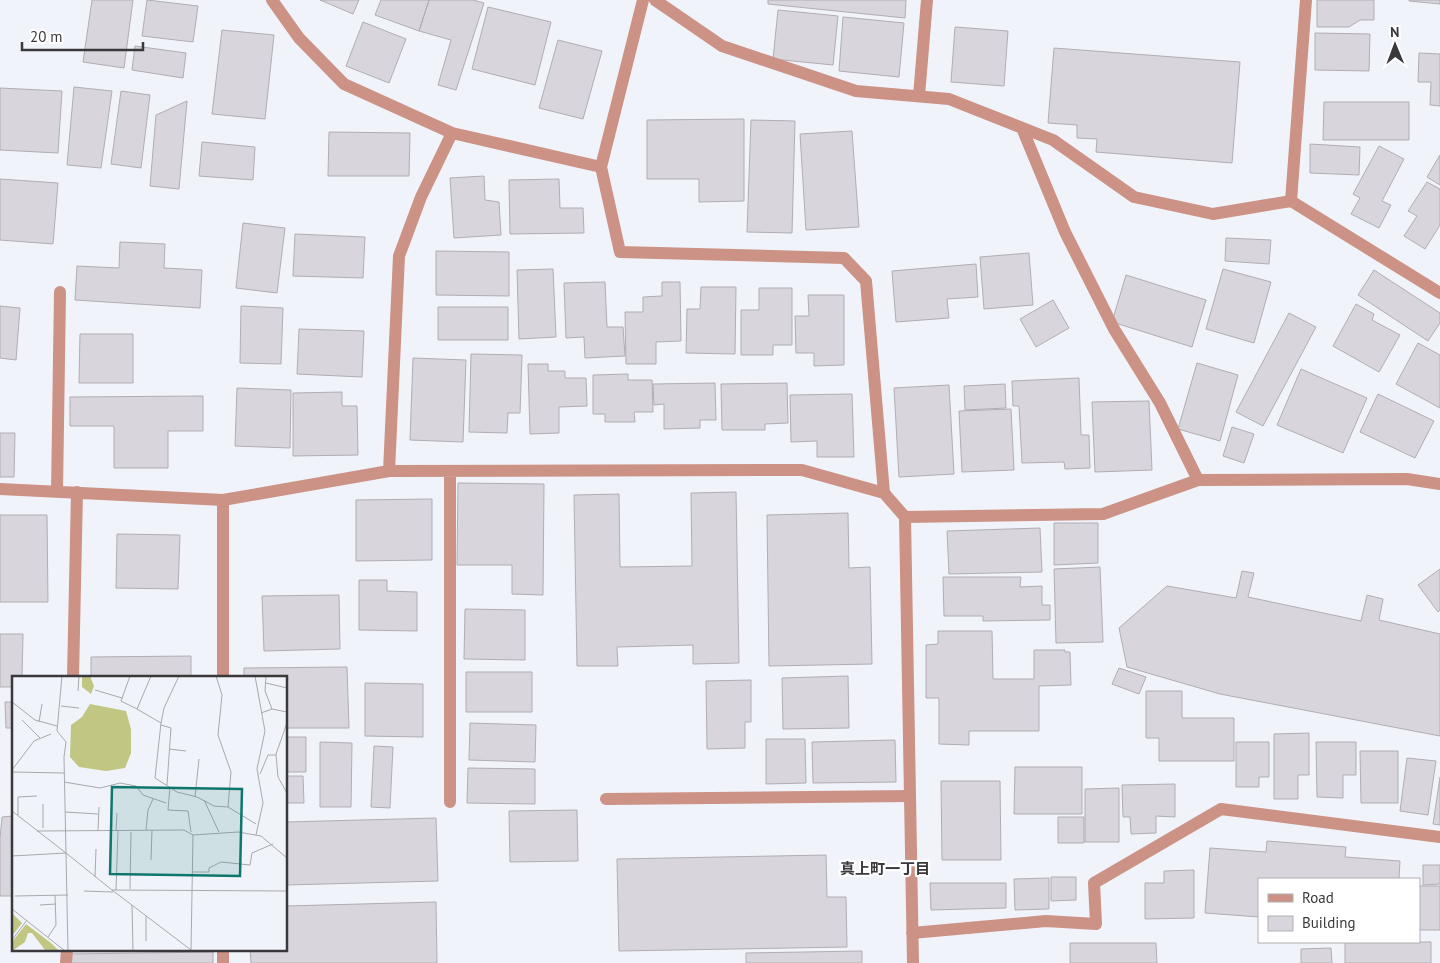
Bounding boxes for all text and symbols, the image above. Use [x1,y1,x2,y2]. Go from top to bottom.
scale bar [22,20,144,52]
north arrow [1370,20,1420,70]
text: N [1390,23,1400,41]
text: 20 m [30,27,63,46]
inset map [12,676,288,950]
district label: 真上町一丁目 [840,859,930,878]
legend [1258,878,1420,943]
text: Road [1302,888,1334,907]
text: Building [1302,913,1356,932]

